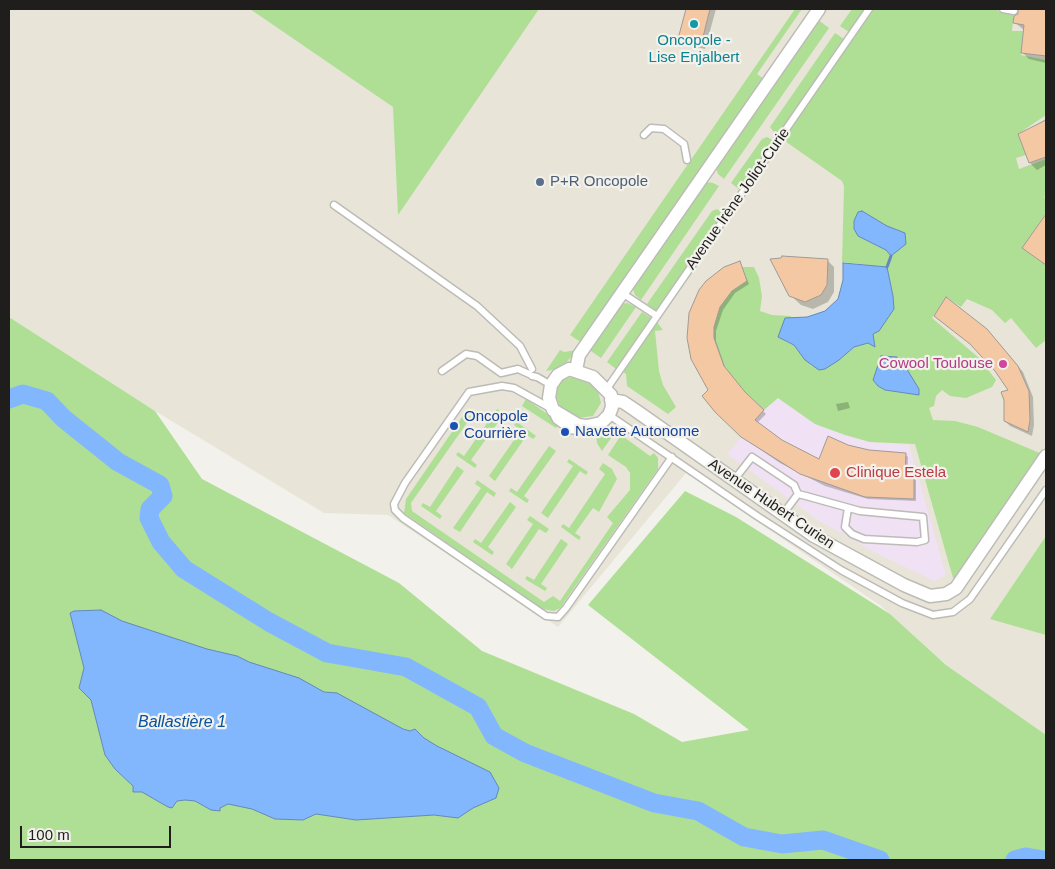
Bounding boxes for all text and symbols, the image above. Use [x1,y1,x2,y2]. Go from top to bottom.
marker: Oncopole - Lise Enjalbert [688,18,700,30]
place label: Oncopole - Lise Enjalbert [649,32,739,67]
street label: Avenue Irène Joliot-Curie [682,125,794,273]
place label: P+R Oncopole [550,173,648,191]
marker: P+R Oncopole [534,176,546,188]
place label: Cowool Toulouse [879,355,993,373]
marker: Cowool Toulouse [997,358,1009,370]
place label: Oncopole Courrière [464,408,528,443]
marker: Oncopole Courrière [448,420,460,432]
place label: Navette Autonome [575,423,699,441]
marker: Navette Autonome [559,426,571,438]
street label: Avenue Hubert Curien [705,455,837,553]
place label: Clinique Estela [846,464,946,482]
marker: Clinique Estela [828,466,842,480]
water label: Ballastière 1 [138,713,226,733]
scale bar [22,816,174,848]
text: 100 m [28,826,70,843]

